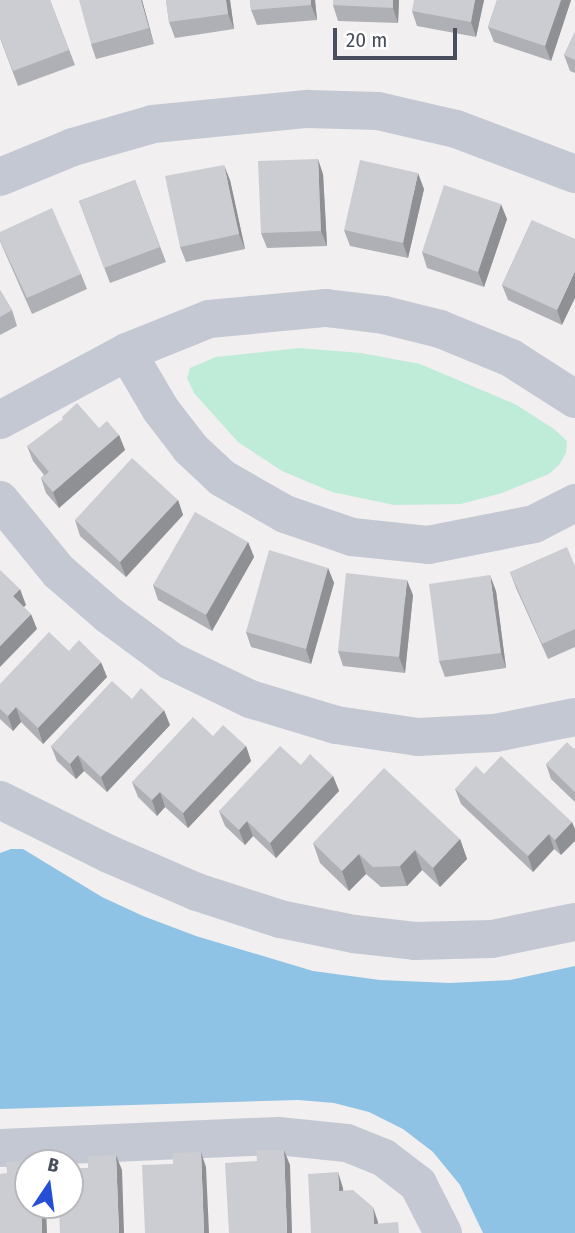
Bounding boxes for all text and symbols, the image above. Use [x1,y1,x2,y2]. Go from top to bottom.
scale bar [337,14,461,58]
text: 20 m [346,27,387,53]
north arrow [14,1149,84,1219]
text: B [46,1153,61,1177]

